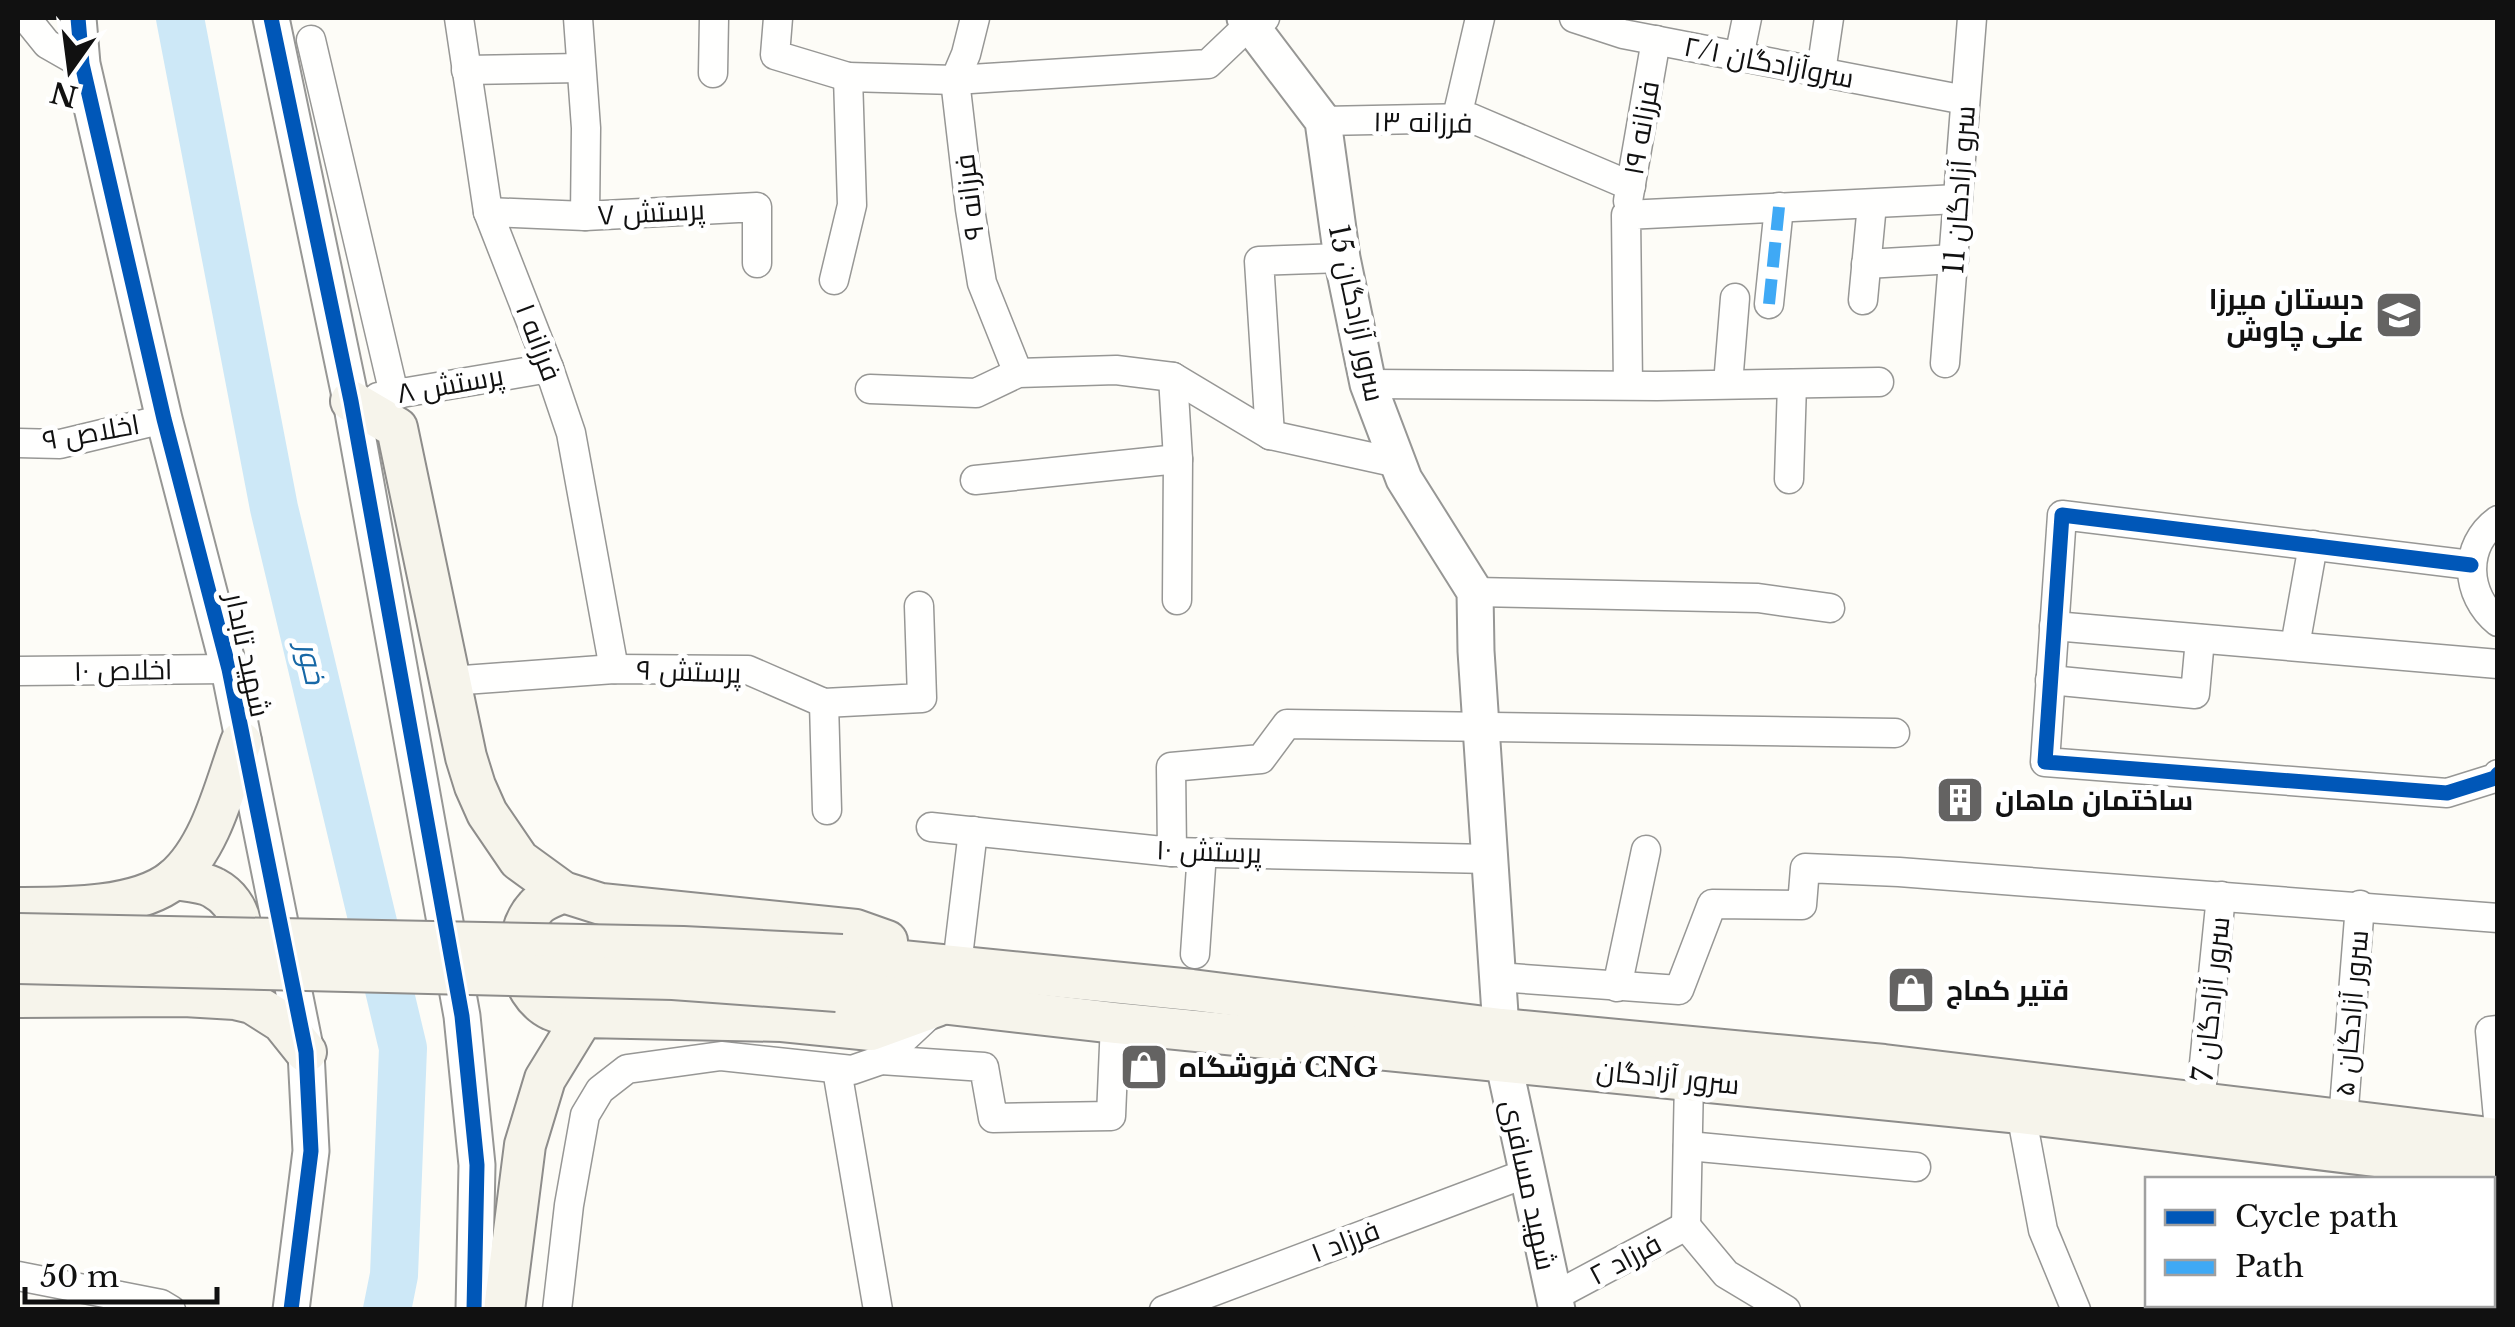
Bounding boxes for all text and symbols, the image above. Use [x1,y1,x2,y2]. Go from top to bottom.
north arrow [20,20,120,120]
street label: ۲/۱ سروآزادگان [1681,29,1857,96]
text: N [47,74,81,114]
street label: فرزانه ۱۹ [1616,78,1667,178]
street label: فرزانه ۱۳ [1373,104,1473,141]
street label: سرو آزادگان 11 [1936,104,1983,276]
street label: فرزانه ۹ [947,152,992,242]
street label: پرستش ۷ [596,192,706,234]
street label: سرور آزادگان 15 [1321,221,1392,405]
place label: دبستان میرزا علی چاوش [2209,282,2364,351]
school or university icon: دبستان میرزا علی چاوش [2373,289,2425,341]
street label: فرزانه ۱ [508,298,569,386]
street label: پرستش ۸ [394,358,507,412]
street label: اخلاص ۹ [40,407,142,458]
street label: شهید تابدار [217,588,278,720]
water label: خور [288,634,335,689]
street label: اخلاص ۱۰ [73,652,173,689]
street label: پرستش ۹ [636,652,742,692]
building icon: ساختمان ماهان [1934,774,1986,826]
place label: ساختمان ماهان [1995,783,2193,818]
street label: پرستش ۱۰ [1155,832,1263,872]
street label: سرور آزادگان 7 [2185,915,2238,1083]
street label: سرور آزادگان ۵ [2327,928,2376,1098]
shop icon: فتیر کماج [1885,964,1937,1016]
place label: فتیر کماج [1946,973,2069,1009]
shop icon: فروشگاه CNG [1118,1041,1170,1093]
place label: فروشگاه CNG [1179,1050,1378,1085]
street label: سرور آزادگان [1595,1053,1741,1102]
street label: شهید مسافری [1493,1097,1564,1274]
legend [2145,1177,2495,1307]
text: Cycle path [2235,1198,2398,1235]
street label: فرزاد ۱ [1306,1212,1384,1270]
street label: فرزاد ۲ [1583,1226,1667,1293]
scale bar [25,1242,218,1304]
text: Path [2235,1248,2304,1285]
text: 50 m [40,1258,119,1295]

